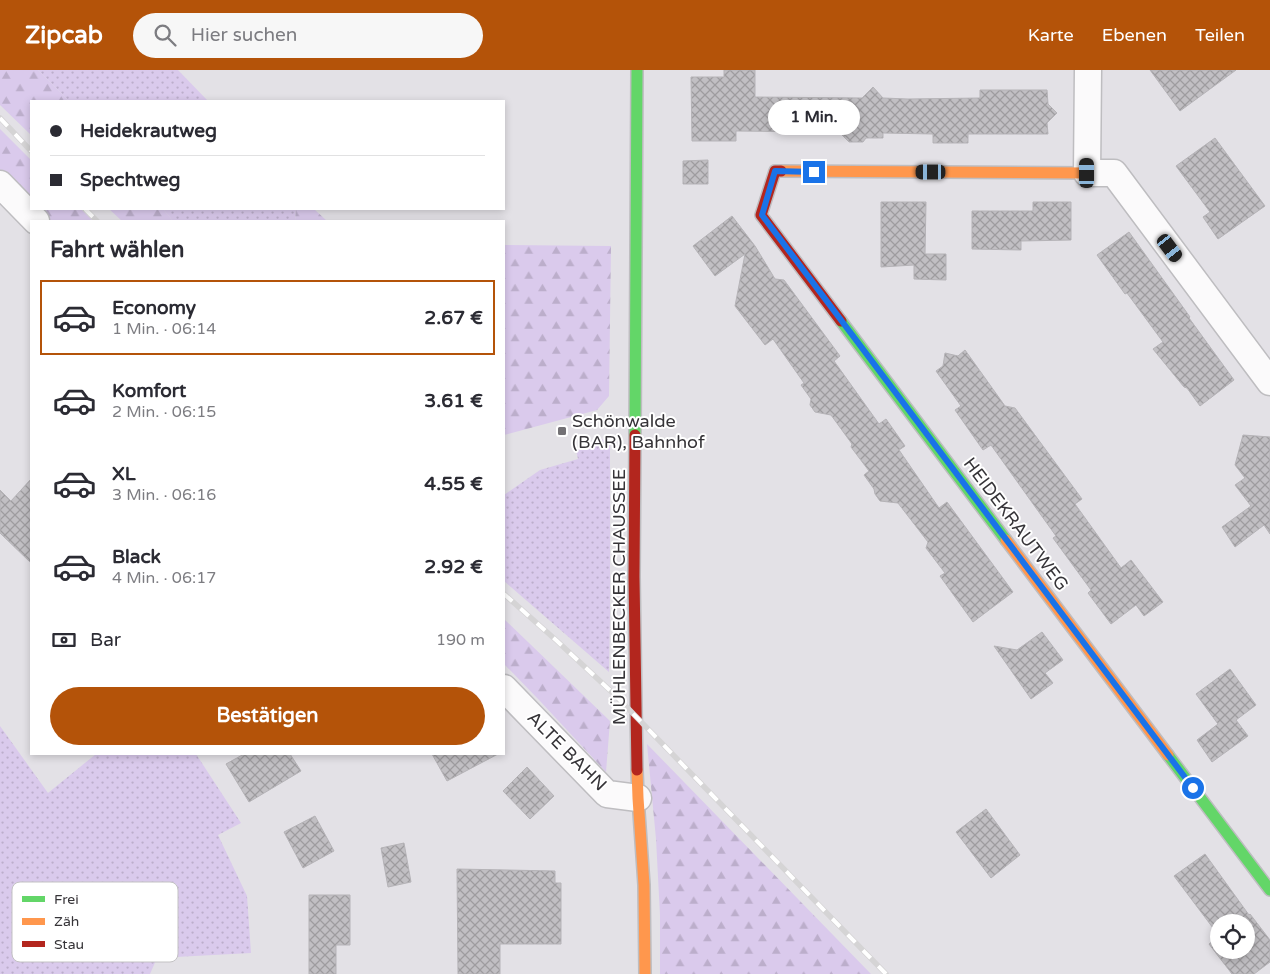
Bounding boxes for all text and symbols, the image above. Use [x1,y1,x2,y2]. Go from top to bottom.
search box [133,13,483,58]
text: Zipcab [25,21,103,50]
icon: search [151,21,179,49]
text: Hier suchen [191,24,297,46]
text: Karte [1028,24,1074,46]
text: Ebenen [1102,24,1167,46]
text: Teilen [1195,24,1245,46]
callout: 1 Min. [768,99,860,134]
text: 1 Min. [790,107,838,127]
text: Heidekrautweg [80,120,217,142]
car [1079,158,1094,188]
route end [803,161,825,183]
car [916,165,946,180]
text: Spechtweg [80,169,181,191]
car [1154,232,1185,264]
text: Fahrt wählen [50,237,184,263]
icon: car [52,295,97,340]
text: Economy [112,297,196,319]
text: 2.67 € [424,307,483,329]
text: 1 Min. · 06:14 [112,319,216,339]
icon: car [52,378,97,423]
text: Komfort [112,380,186,402]
text: 3.61 € [424,390,483,412]
text: 2 Min. · 06:15 [112,402,216,422]
place label: Schönwalde (BAR), Bahnhof [572,410,705,453]
marker: Schönwalde (BAR), Bahnhof [556,425,568,437]
street label: HEIDEKRAUTWEG [959,453,1073,595]
icon: car [52,461,97,506]
text: XL [112,463,136,485]
street label: MÜHLENBECKER CHAUSSEE [608,469,630,725]
text: 4.55 € [424,473,483,495]
text: 3 Min. · 06:16 [112,485,216,505]
icon: car [52,544,97,589]
text: Black [112,546,161,568]
text: 2.92 € [424,556,483,578]
text: 4 Min. · 06:17 [112,568,216,588]
icon: cash [50,626,78,654]
text: Bar [90,629,121,651]
text: 190 m [436,630,485,650]
button: Bestätigen [50,687,485,745]
street label: ALTE BAHN [523,707,611,795]
route start [1182,777,1204,799]
legend [12,882,178,962]
text: Frei [54,891,79,908]
text: Zäh [54,913,79,930]
map controls [1210,914,1255,959]
button: locate [1210,914,1255,959]
text: Stau [54,936,84,953]

